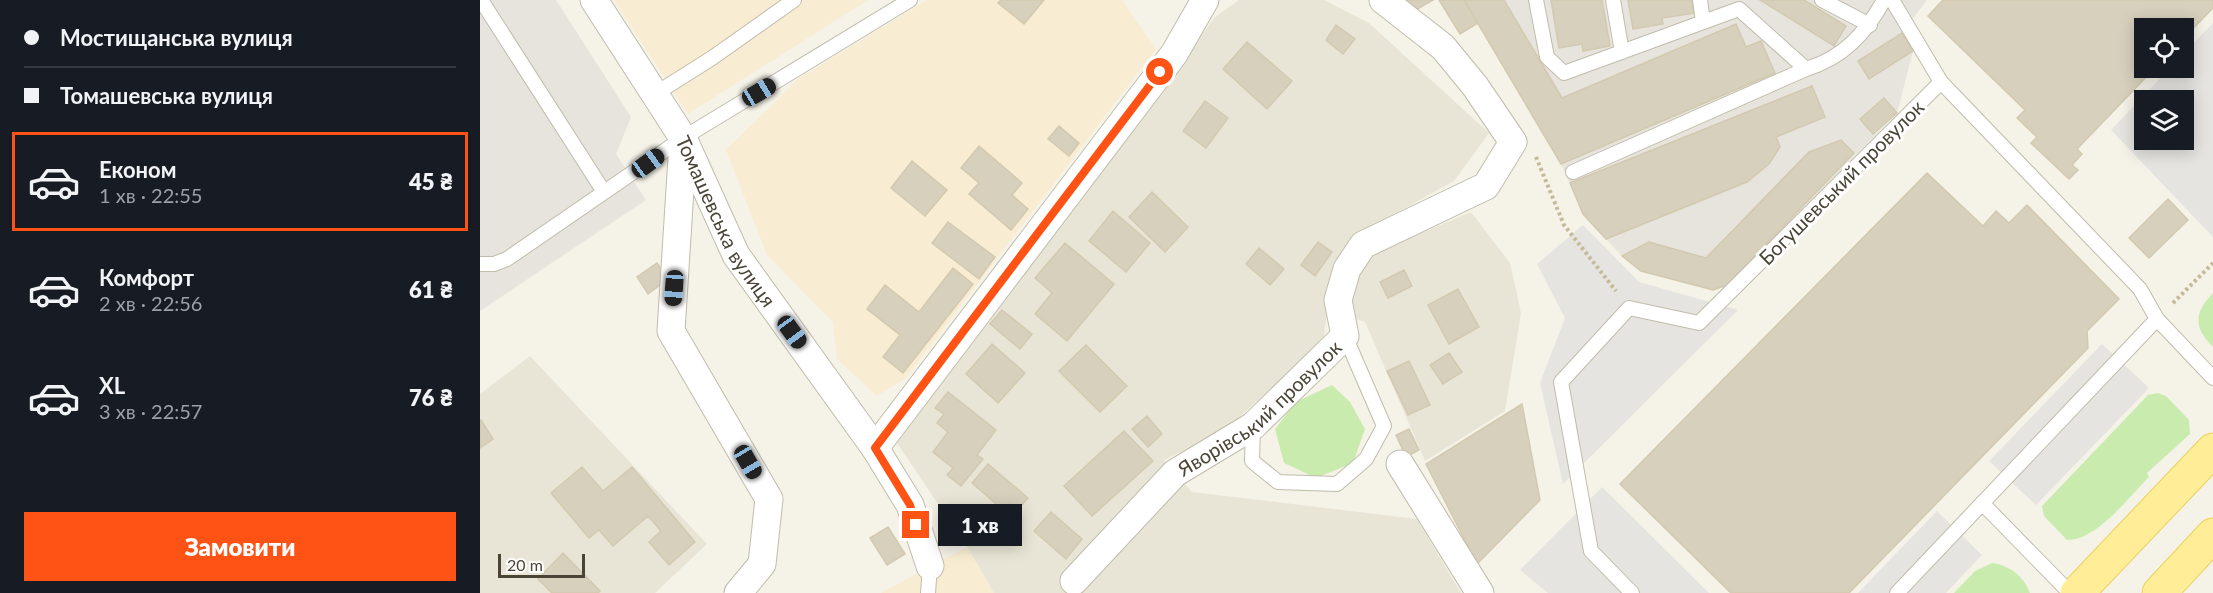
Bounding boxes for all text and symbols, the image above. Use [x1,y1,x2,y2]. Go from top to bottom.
map controls [2134,18,2194,150]
button: locate [2134,18,2194,78]
text: Мостищанська вулиця [60,24,293,51]
route start [1146,58,1173,85]
car [739,75,779,109]
text: Томашевська вулиця [60,82,273,109]
button: layers [2134,90,2194,150]
street label: Богушевський провулок [1754,94,1929,269]
street label: Томашевська вулиця [671,132,781,311]
car [628,145,668,181]
icon: car [27,155,81,209]
text: Економ [99,156,177,183]
text: 45 ₴ [409,168,453,195]
text: 1 хв · 22:55 [99,183,202,207]
icon: car [27,263,81,317]
text: Комфорт [99,264,194,291]
car [664,269,684,307]
text: 61 ₴ [409,276,453,303]
text: 2 хв · 22:56 [99,291,202,315]
car [774,312,810,352]
street label: Яворівський провулок [1172,334,1346,481]
icon: car [27,371,81,425]
text: XL [99,372,125,399]
text: 76 ₴ [409,384,453,411]
text: 3 хв · 22:57 [99,399,202,423]
car [731,442,765,482]
callout: 1 хв [937,504,1021,546]
route end [902,511,929,538]
button: Замовити [24,512,456,581]
text: 1 хв [961,513,999,537]
scale bar [498,551,585,578]
text: 20 m [507,555,543,574]

